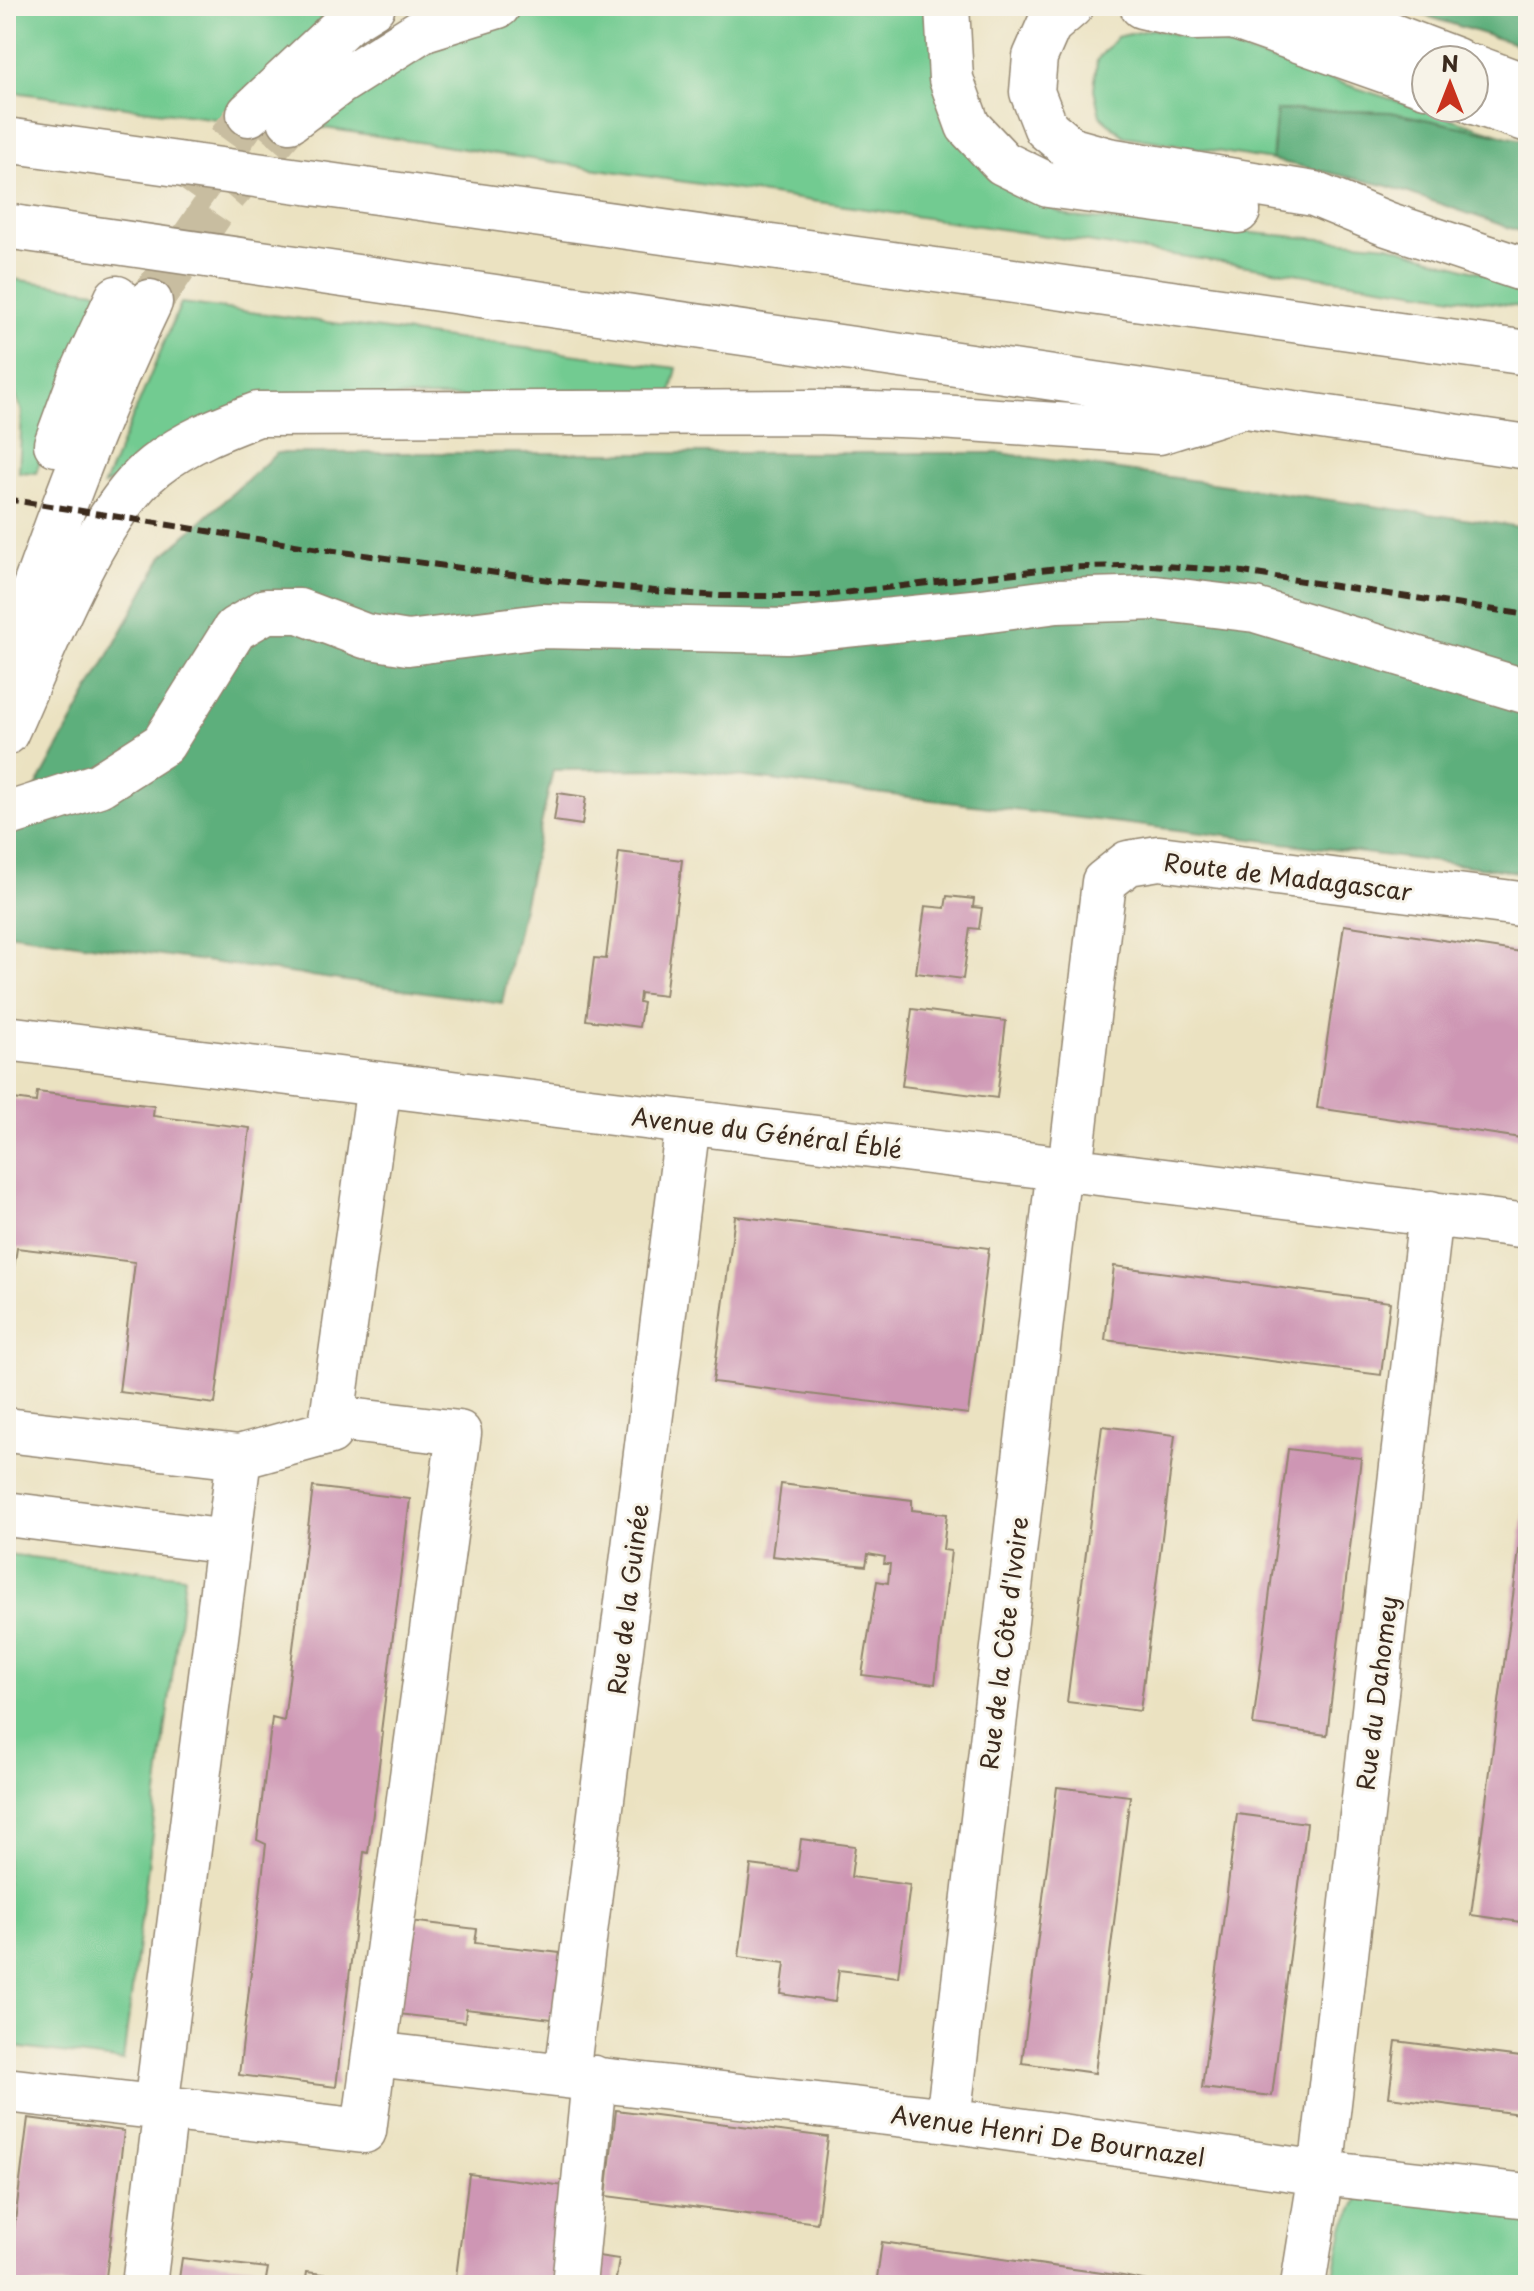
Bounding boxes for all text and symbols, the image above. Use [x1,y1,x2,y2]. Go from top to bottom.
north arrow [1410,44,1490,124]
text: N [1441,46,1459,79]
street label: Route de Madagascar [1162,843,1414,909]
street label: Avenue du Général Éblé [630,1098,904,1166]
street label: Rue de la Guinée [597,1501,657,1697]
street label: Rue de la Côte d'Ivoire [970,1514,1036,1772]
street label: Rue du Dahomey [1346,1594,1406,1792]
street label: Avenue Henri De Bournazel [889,2095,1207,2175]

